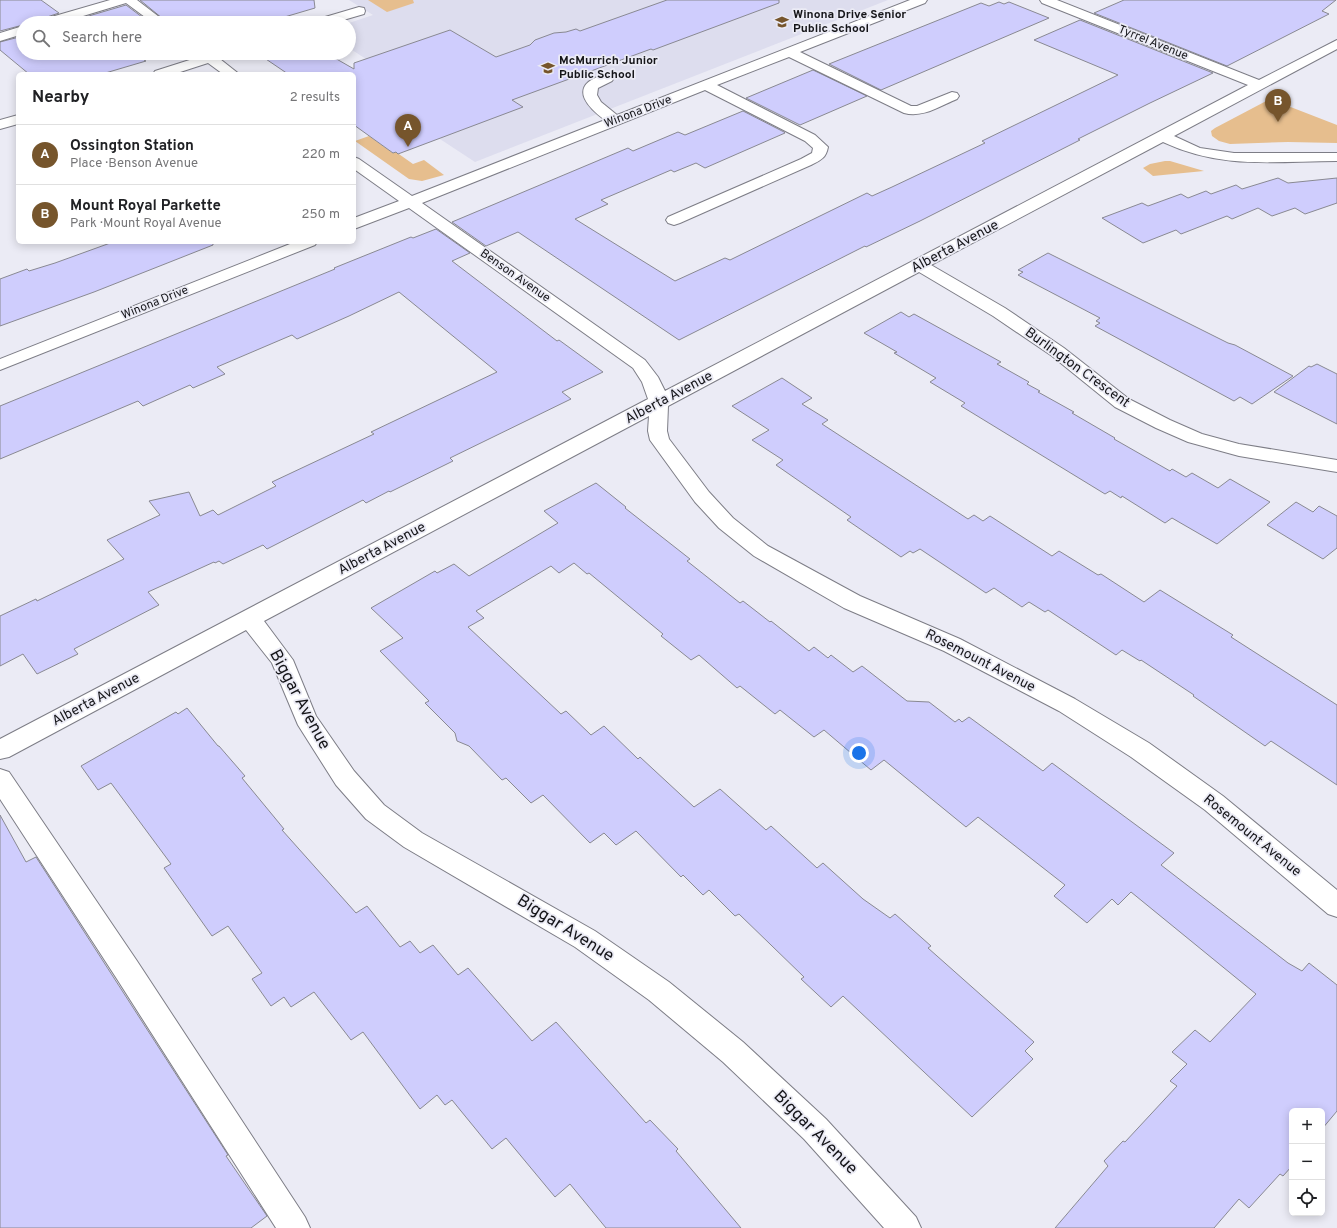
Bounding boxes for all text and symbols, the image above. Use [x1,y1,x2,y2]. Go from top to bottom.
place label: Winona Drive Senior Public School [793,7,906,37]
school or university icon: Winona Drive Senior Public School [774,14,790,30]
search box [16,16,356,60]
street label: Tyrrel Avenue [1116,22,1190,64]
icon: search [30,27,52,49]
text: Search here [62,29,142,48]
place label: McMurrich Junior Public School [559,53,658,83]
school or university icon: McMurrich Junior Public School [540,60,556,76]
text: Nearby [32,87,89,109]
pin: B [1265,89,1291,122]
text: 2 results [290,90,340,106]
street label: Winona Drive [602,92,674,132]
pin: A [395,114,421,147]
text: Ossington Station [70,137,194,156]
text: A [40,147,50,163]
text: 220 m [302,147,340,163]
text: Place · Benson Avenue [70,156,198,172]
text: Mount Royal Parkette [70,197,221,216]
text: B [41,207,49,223]
text: 250 m [302,207,340,223]
text: Park · Mount Royal Avenue [70,216,222,232]
street label: Alberta Avenue [908,217,1002,277]
street label: Benson Avenue [477,246,553,306]
street label: Winona Drive [119,282,191,324]
street label: Burlington Crescent [1021,324,1133,412]
street label: Alberta Avenue [622,368,716,428]
street label: Alberta Avenue [335,519,429,579]
street label: Rosemount Avenue [922,626,1038,696]
street label: Biggar Avenue [263,646,335,754]
street label: Alberta Avenue [49,670,143,730]
your location [849,743,869,763]
street label: Rosemount Avenue [1200,791,1304,881]
street label: Biggar Avenue [512,890,618,968]
street label: Biggar Avenue [768,1086,862,1180]
map controls [1289,1108,1325,1216]
button: + [1289,1108,1325,1144]
button: − [1289,1144,1325,1180]
button: locate [1289,1180,1325,1216]

